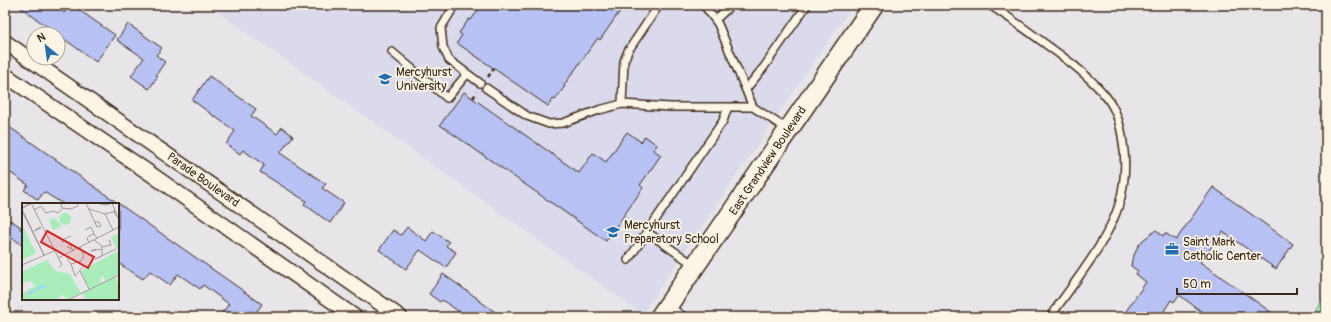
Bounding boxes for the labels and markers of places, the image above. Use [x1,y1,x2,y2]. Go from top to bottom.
place label: Mercyhurst University [396,65,452,94]
school or university icon: Mercyhurst University [377,71,393,87]
place label: Mercyhurst Preparatory School [624,218,719,247]
school or university icon: Mercyhurst Preparatory School [605,224,621,240]
place label: Saint Mark Catholic Center [1183,235,1262,264]
office icon: Saint Mark Catholic Center [1164,241,1180,257]

